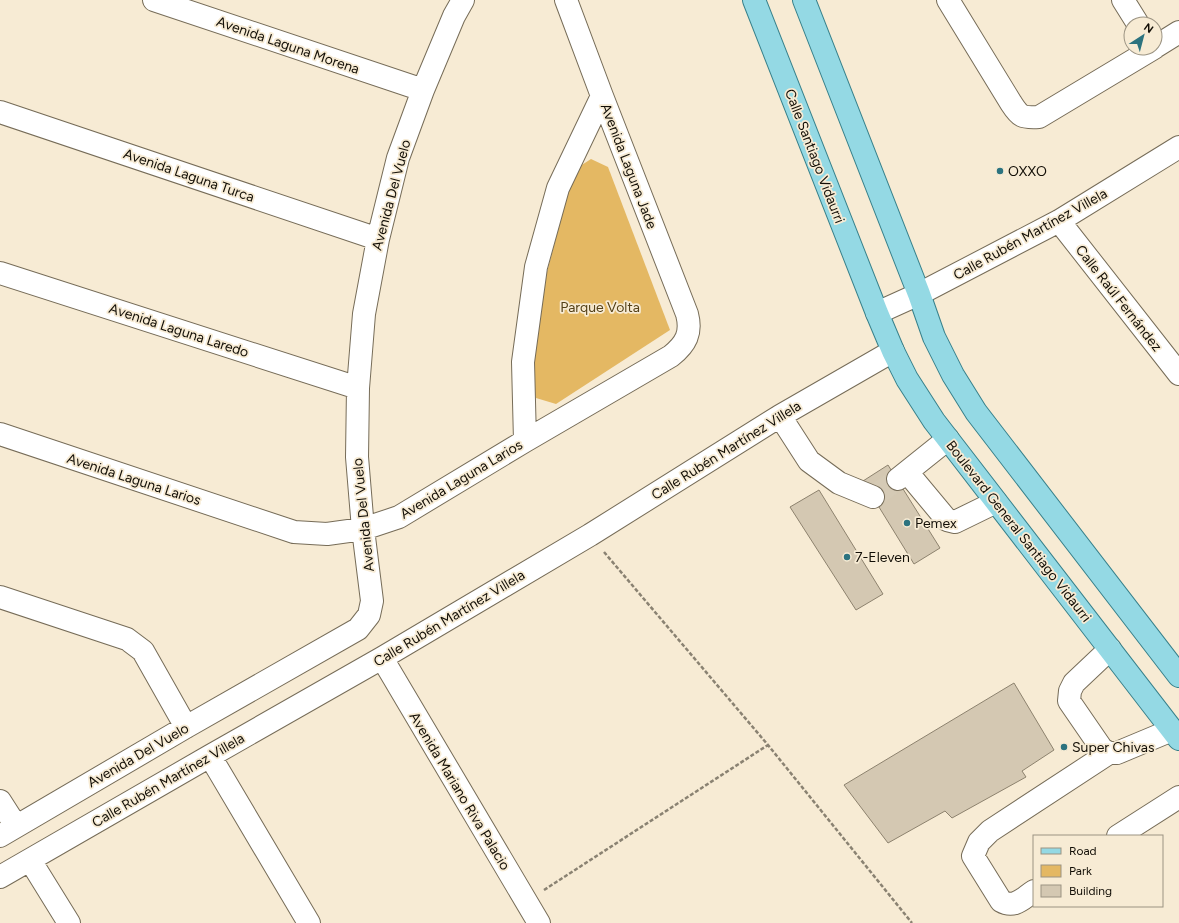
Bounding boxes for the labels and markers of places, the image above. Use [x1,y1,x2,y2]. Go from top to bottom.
place label: OXXO [1008,163,1047,180]
marker: OXXO [995,166,1005,176]
place label: Pemex [915,515,957,532]
marker: Pemex [902,518,912,528]
place label: 7-Eleven [855,549,910,566]
marker: 7-Eleven [842,552,852,562]
place label: Super Chivas [1072,739,1154,756]
marker: Super Chivas [1059,742,1069,752]

